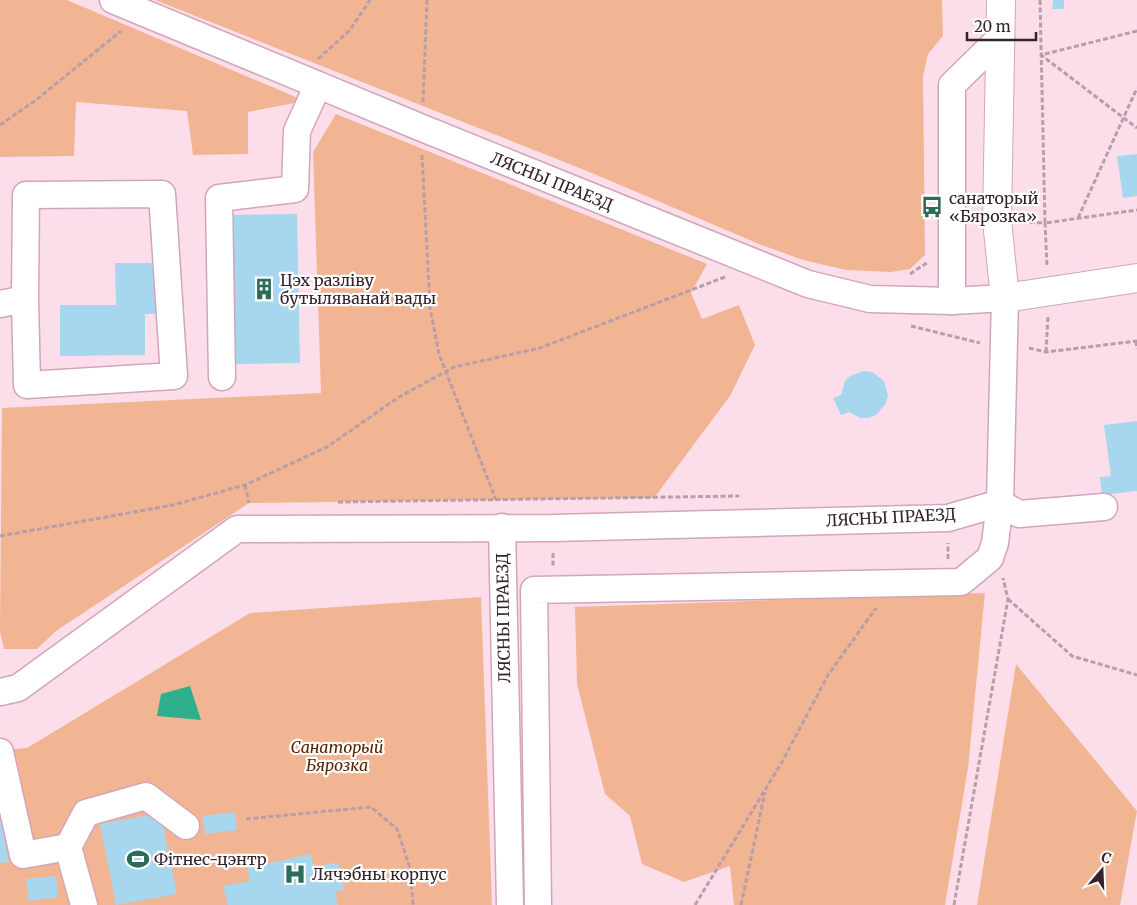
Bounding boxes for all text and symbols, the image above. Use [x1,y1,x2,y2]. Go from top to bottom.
scale bar [967,10,1036,42]
text: 20 m [974,17,1011,36]
street label: ЛЯСНЫ ПРАЕЗД [488,147,616,215]
place label: санаторый «Бярозка» [949,188,1038,226]
bus stop icon: санаторый «Бярозка» [919,194,945,220]
place label: Цэх разліву бутыляванай вады [280,270,437,308]
building icon: Цэх разліву бутыляванай вады [251,276,277,302]
street label: ЛЯСНЫ ПРАЕЗД [825,504,957,530]
street label: ЛЯСНЫ ПРАЕЗД [492,553,514,683]
park label: Санаторый Бярозка [291,737,383,775]
north arrow [1077,845,1127,895]
sports icon: Фітнес-цэнтр [125,846,151,872]
text: С [1099,848,1114,868]
place label: Фітнес-цэнтр [154,849,267,869]
hospital icon: Лячэбны корпус [282,861,308,887]
place label: Лячэбны корпус [312,864,447,884]

